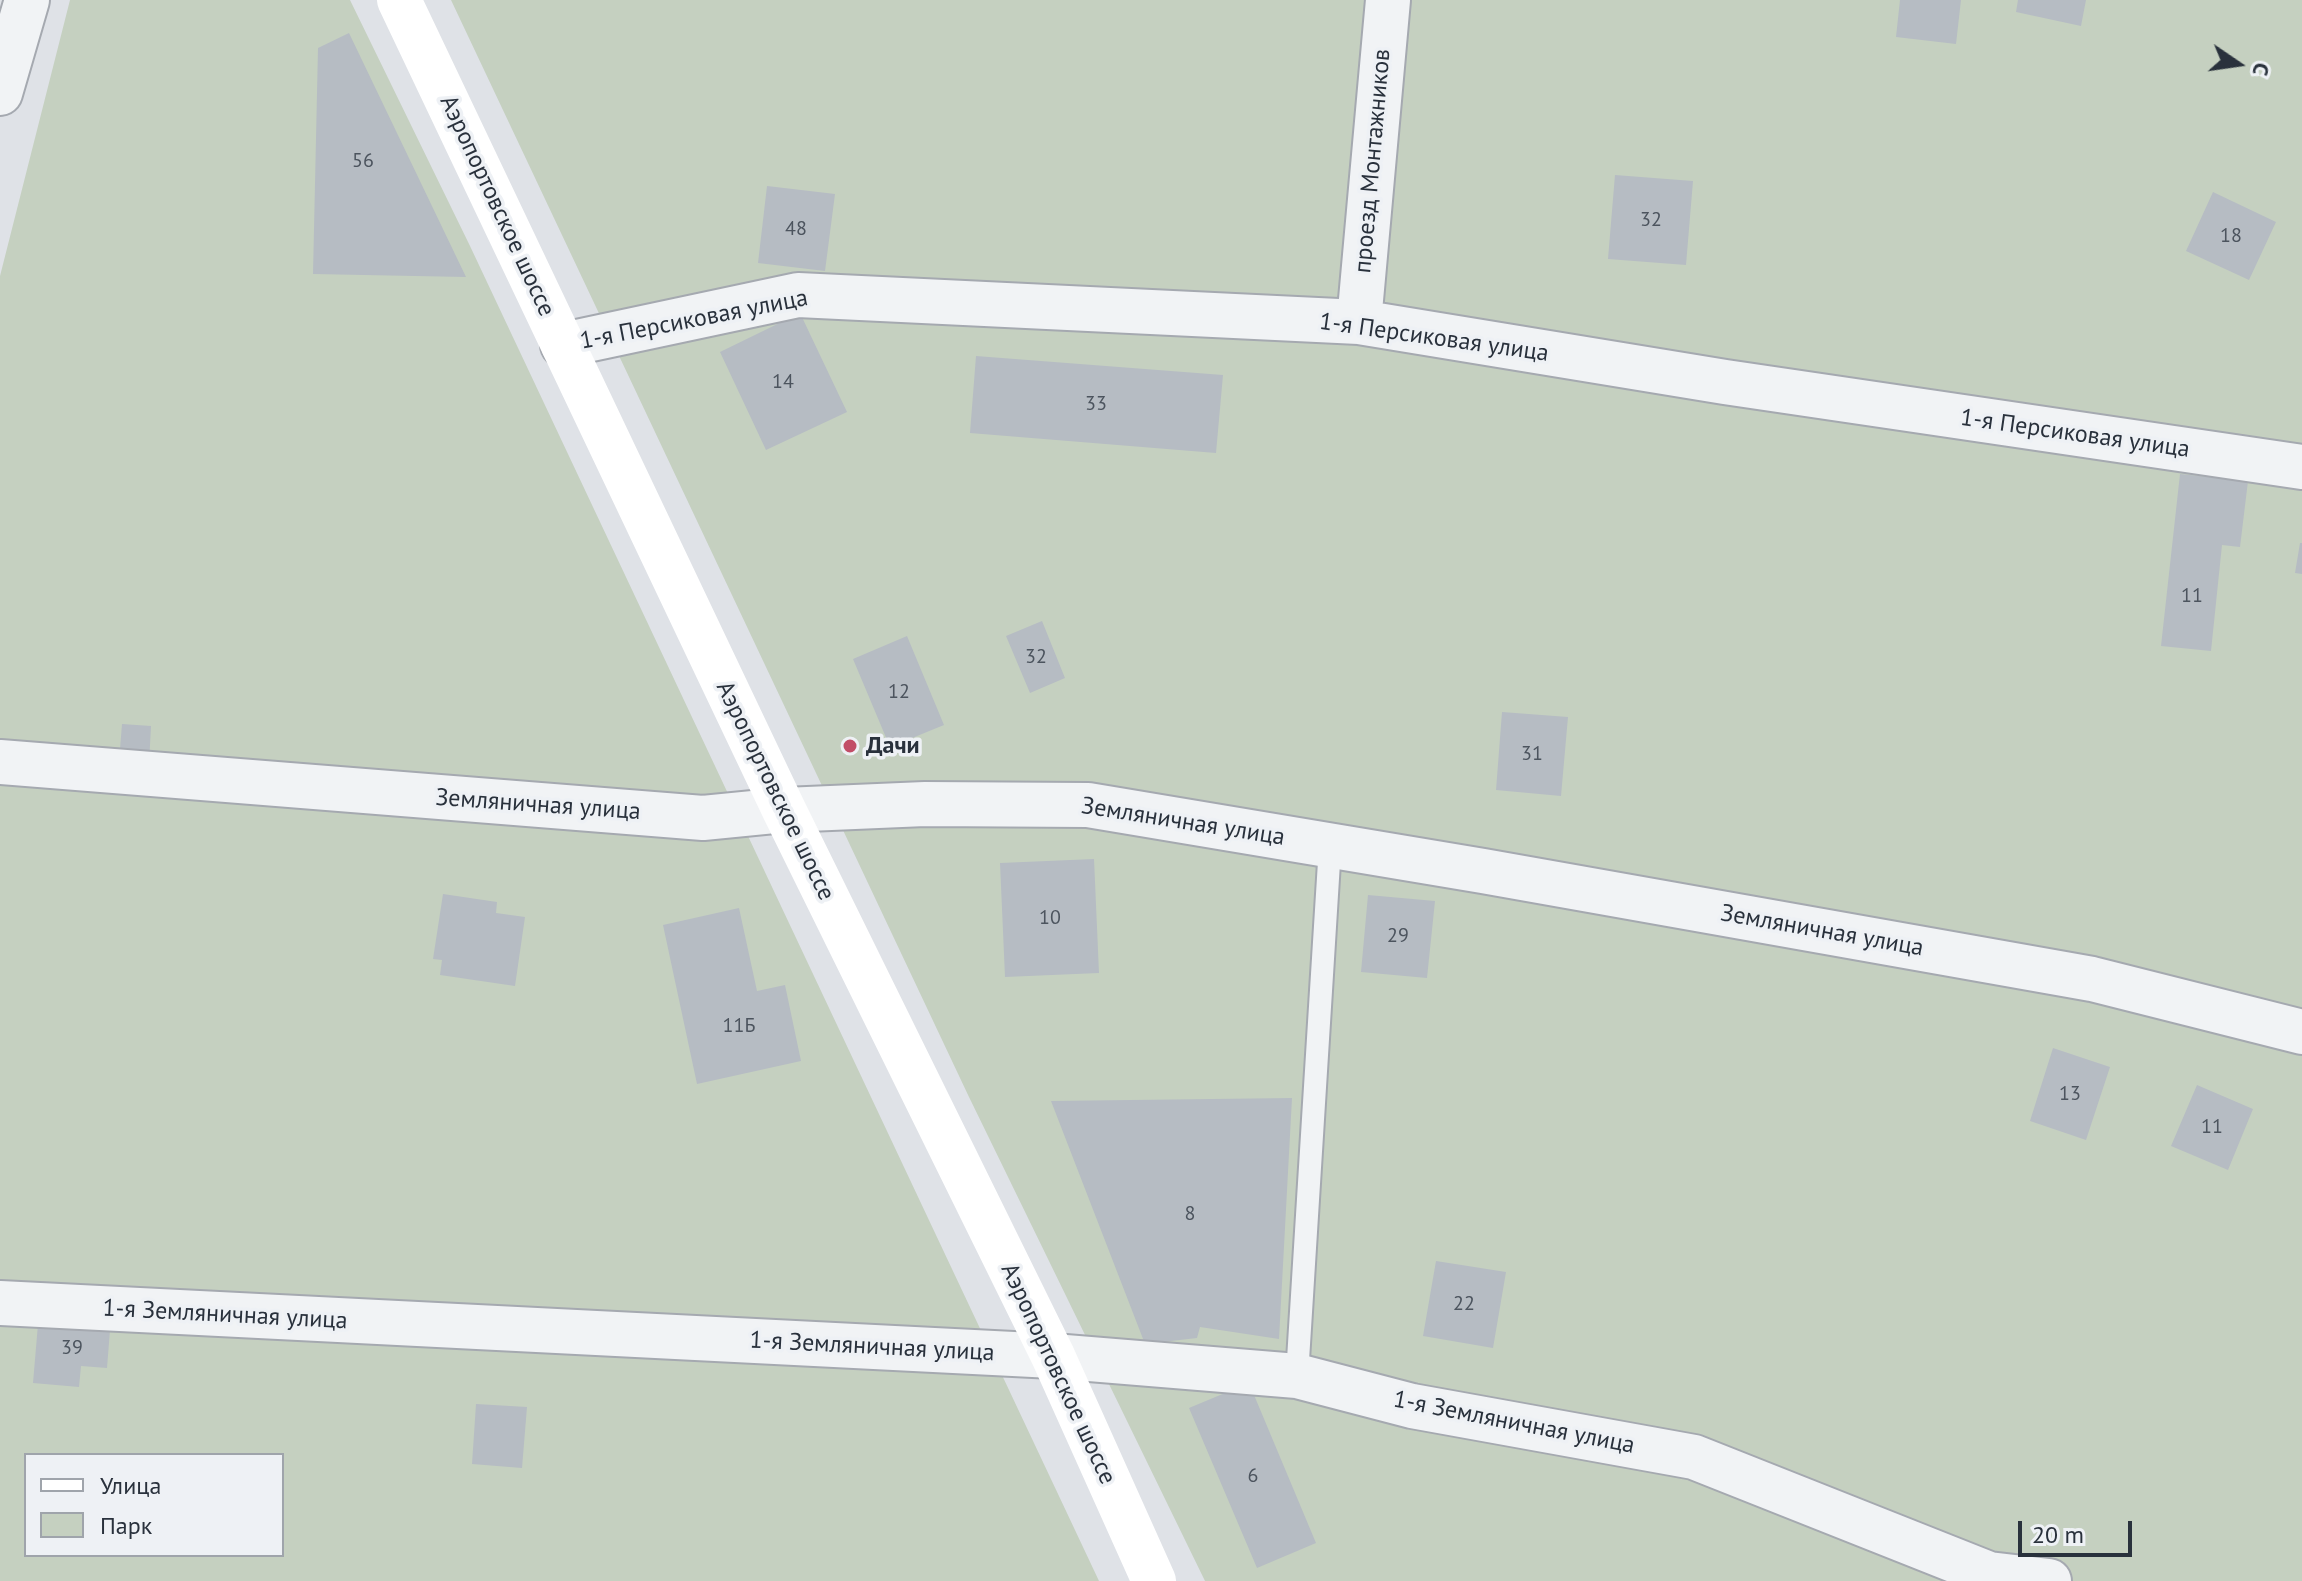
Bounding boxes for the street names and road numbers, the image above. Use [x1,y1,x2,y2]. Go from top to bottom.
street label: проезд Монтажников [1349,48,1397,274]
street label: Аэропортовское шоссе [433,91,561,321]
street label: 1-я Персиковая улица [578,284,810,356]
street label: 1-я Персиковая улица [1317,308,1551,368]
street label: 1-я Персиковая улица [1958,404,2192,464]
street label: Аэропортовское шоссе [709,677,841,905]
street label: Земляничная улица [434,783,642,827]
street label: Земляничная улица [1079,792,1287,852]
street label: Земляничная улица [1718,899,1926,963]
street label: Аэропортовское шоссе [994,1259,1122,1489]
street label: 1-я Земляничная улица [102,1294,348,1336]
street label: 1-я Земляничная улица [749,1326,995,1368]
street label: 1-я Земляничная улица [1391,1385,1637,1461]

